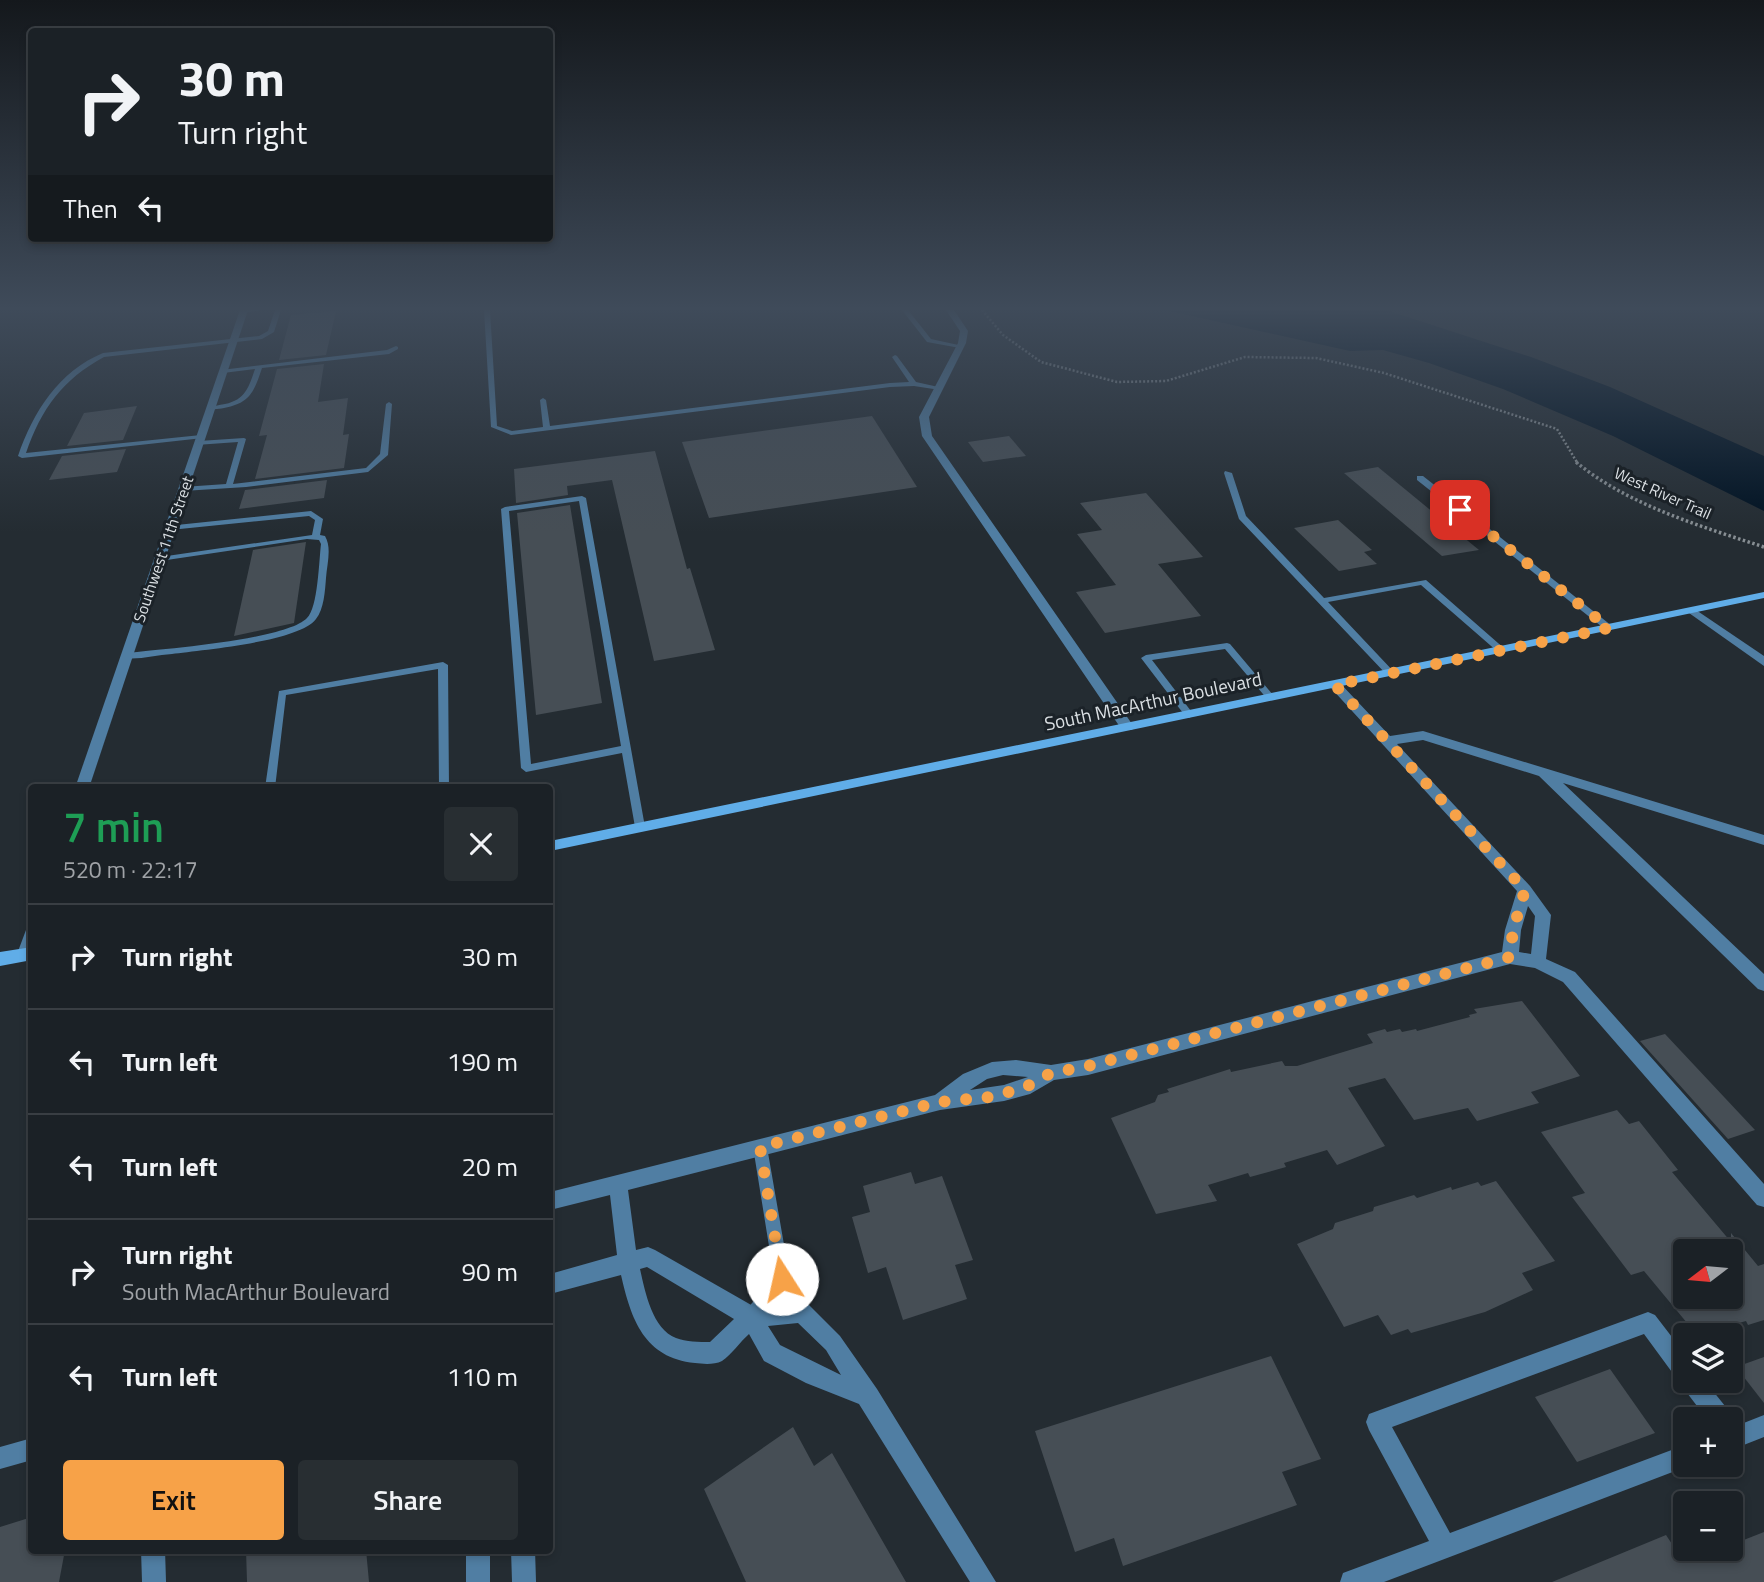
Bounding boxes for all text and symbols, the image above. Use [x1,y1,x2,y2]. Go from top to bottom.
text: 30 m [178,40,285,115]
icon: right [63,56,154,147]
text: Turn right [178,108,307,156]
text: Then [63,189,118,228]
icon: left [132,189,170,227]
street label: West River Trail [1610,461,1716,525]
street label: Southwest 11th Street [127,472,199,625]
pin [1430,480,1490,540]
icon: arrive [1441,491,1479,529]
street label: South MacArthur Boulevard [1042,663,1264,738]
text: 7 min [63,794,164,858]
button: close [444,807,518,881]
text: 520 m · 22:17 [63,852,198,887]
text: Turn right [122,937,233,976]
text: 30 m [461,937,518,976]
icon: right [63,938,101,976]
text: Turn left [122,1042,217,1081]
text: 190 m [447,1042,518,1081]
icon: left [63,1043,101,1081]
text: Turn left [122,1147,217,1186]
text: 20 m [461,1147,518,1186]
icon: left [63,1148,101,1186]
text: Turn right [122,1235,233,1274]
north arrow [1673,1239,1743,1309]
map controls [1673,1239,1743,1561]
position arrow [745,1242,819,1316]
text: 90 m [461,1252,518,1291]
icon: right [63,1253,101,1291]
text: South MacArthur Boulevard [122,1274,390,1309]
button: layers [1673,1323,1743,1393]
text: Turn left [122,1357,217,1396]
text: 110 m [447,1357,518,1396]
icon: left [63,1358,101,1396]
button: + [1673,1407,1743,1477]
button: Exit [63,1460,284,1540]
button: Share [298,1460,518,1540]
button: − [1673,1491,1743,1561]

